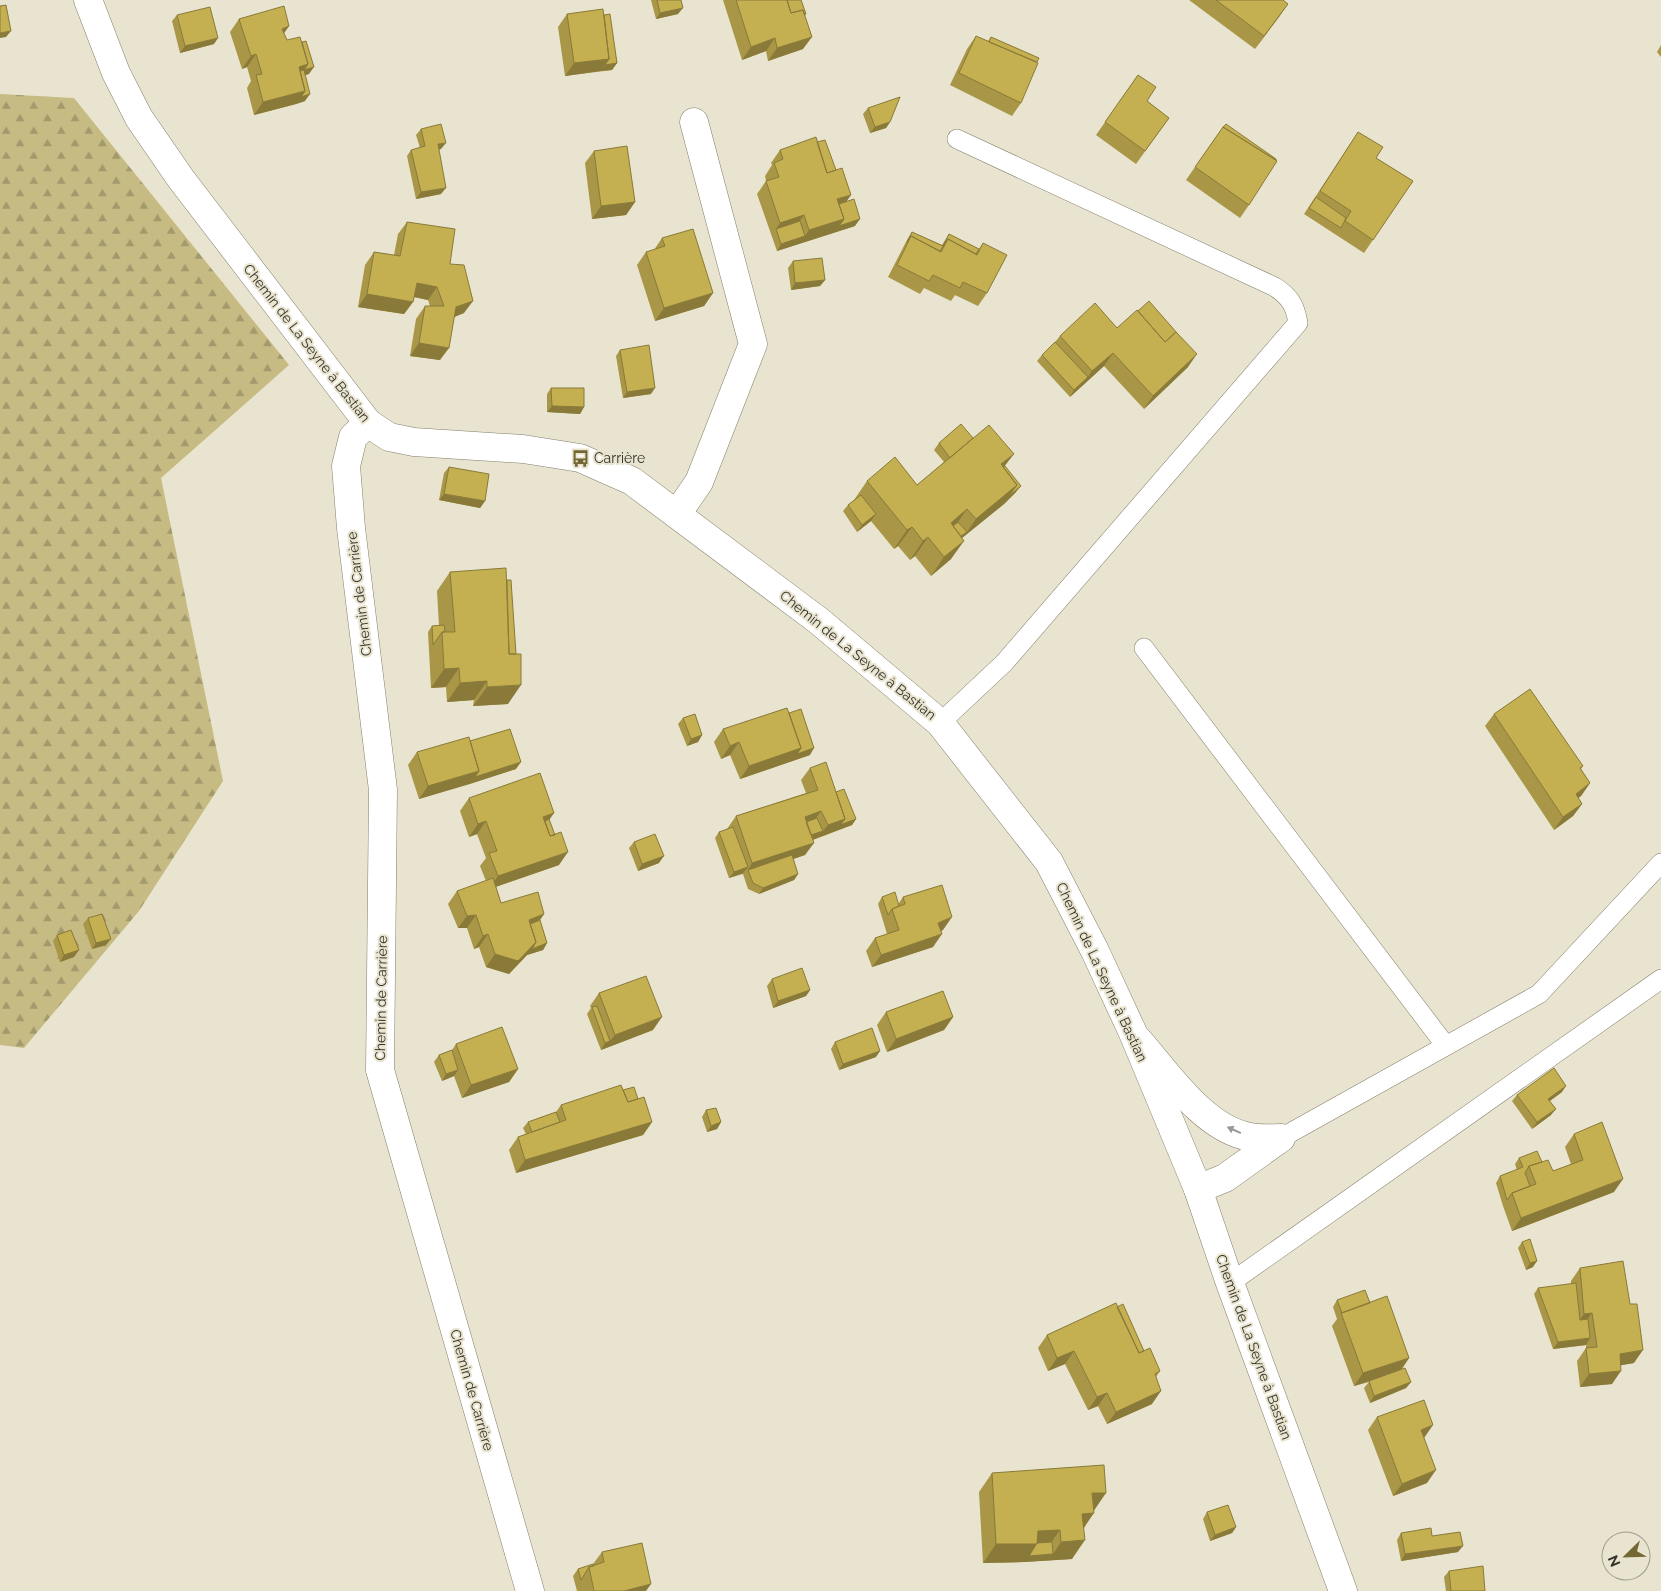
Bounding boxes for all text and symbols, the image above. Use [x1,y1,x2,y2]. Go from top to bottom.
street label: Chemin de La Seyne à Bastian [240,261,374,425]
bus stop icon: Carrière [570,448,590,468]
place label: Carrière [594,450,645,466]
street label: Chemin de Carrière [343,531,375,657]
street label: Chemin de La Seyne à Bastian [777,587,939,723]
street label: Chemin de La Seyne à Bastian [1053,880,1151,1064]
street label: Chemin de Carrière [372,935,390,1061]
one-way arrow [1227,1126,1241,1134]
street label: Chemin de La Seyne à Bastian [1213,1252,1295,1442]
street label: Chemin de Carrière [447,1328,497,1452]
north arrow [1601,1531,1651,1581]
text: N [1605,1553,1623,1569]

